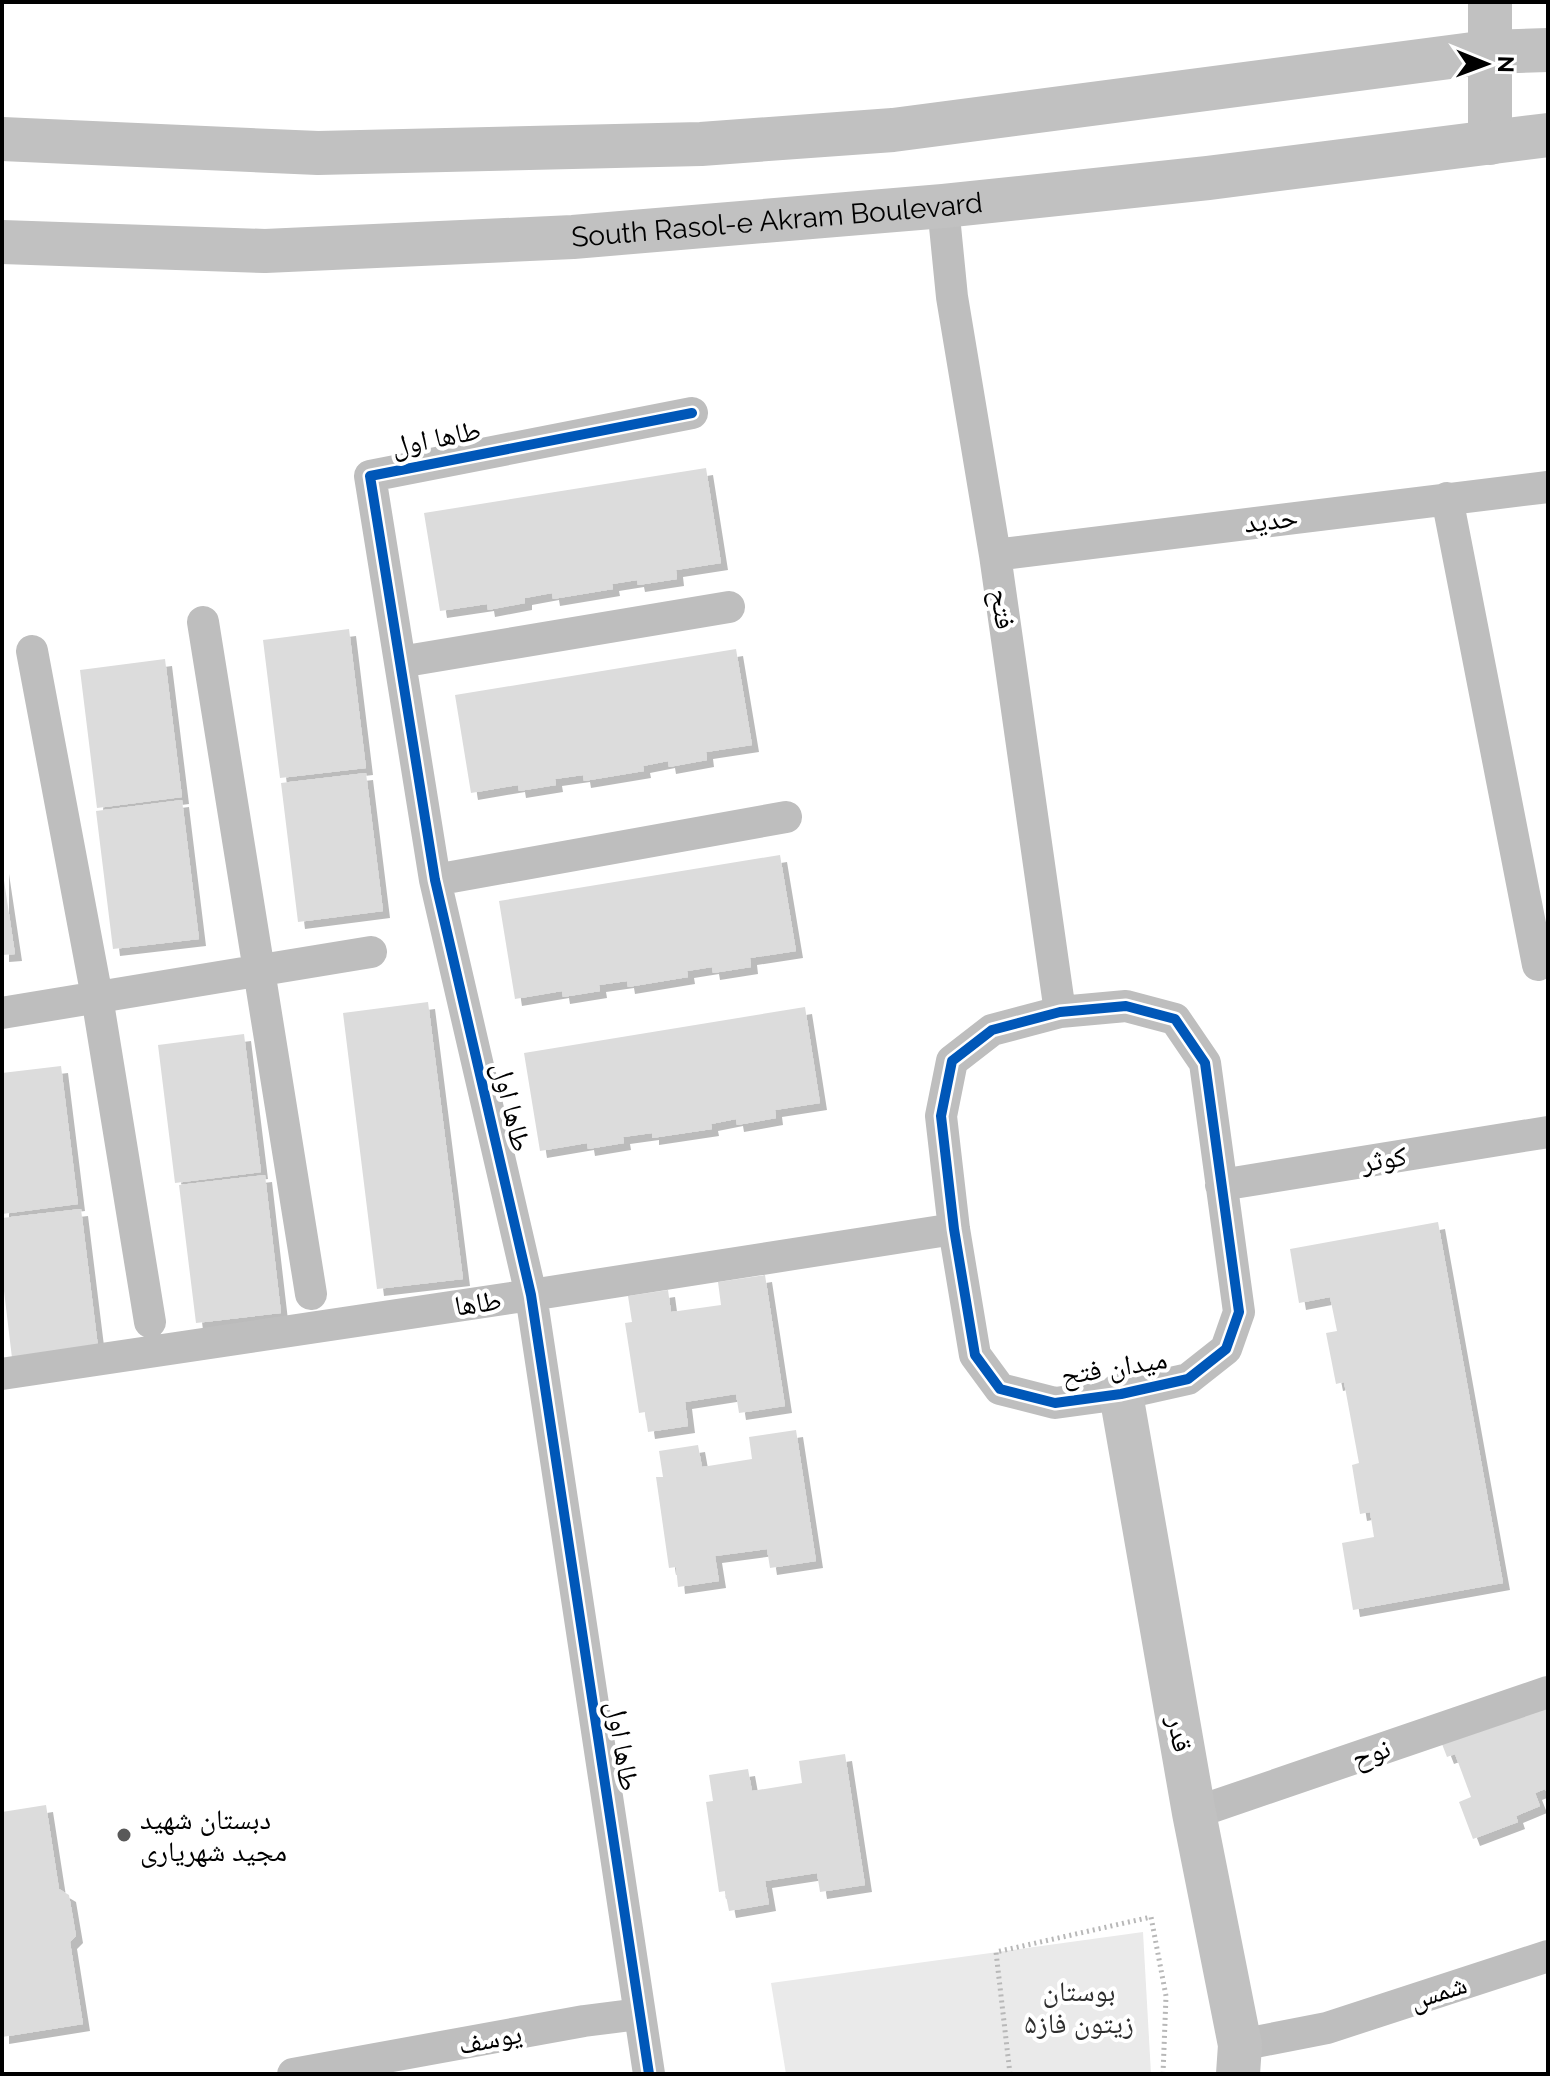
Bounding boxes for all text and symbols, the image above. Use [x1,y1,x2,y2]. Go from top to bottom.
north arrow [1446,24,1526,104]
text: N [1493,56,1519,73]
street label: South Rasol-e Akram Boulevard [570,185,984,254]
street label: طاها اول [388,413,484,463]
street label: حدید [1242,500,1300,540]
street label: فتح [983,587,1022,631]
street label: طاها اول [486,1059,538,1155]
street label: کوثر [1358,1139,1409,1179]
street label: طاها [452,1283,504,1323]
street label: میدان فتح [1059,1342,1169,1393]
street label: طاها اول [600,1699,646,1793]
street label: قدر [1160,1713,1199,1755]
street label: نوح [1347,1731,1395,1776]
place label: دبستان شهید مجید شهریاری [140,1803,287,1868]
marker: دبستان شهید مجید شهریاری [115,1826,133,1844]
street label: شمس [1405,1967,1471,2018]
park label: بوستان زیتون فاز۵ [1024,1975,1134,2040]
street label: یوسف [455,2017,525,2061]

